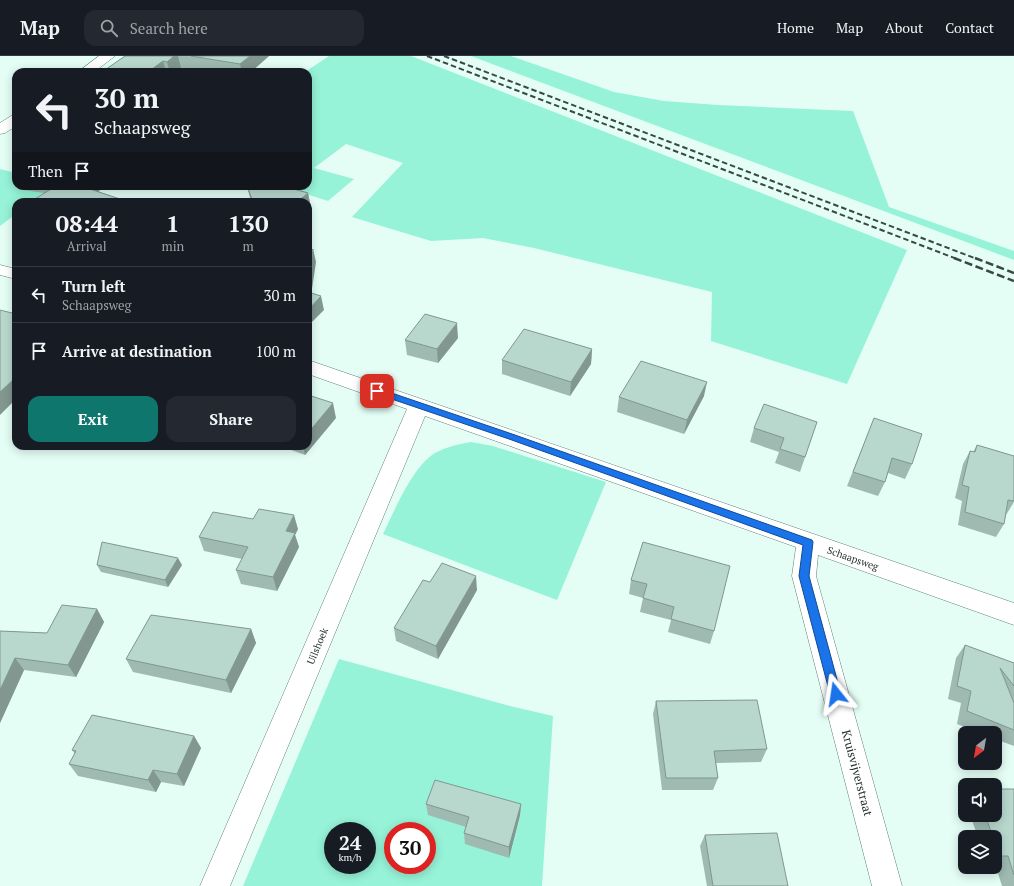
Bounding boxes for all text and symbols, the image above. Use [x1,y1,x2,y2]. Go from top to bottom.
search box [84,10,364,46]
text: Map [20,15,60,40]
icon: search [98,17,120,39]
text: Search here [130,18,208,38]
text: Home [777,18,814,37]
text: Map [836,18,863,37]
text: About [885,18,923,37]
text: Contact [945,18,994,37]
text: 30 m [94,79,159,116]
icon: left [28,84,80,136]
text: Schaapsweg [94,115,190,139]
icon: arrive [71,160,93,182]
text: Then [28,161,63,181]
text: 08:44 [55,207,118,239]
text: 1 [166,207,180,239]
text: 130 [228,207,268,239]
text: Arrival [67,237,107,255]
text: min [161,237,184,255]
text: m [243,237,254,255]
text: Turn left [62,276,126,296]
icon: left [28,284,50,306]
text: 30 m [263,285,296,305]
text: Schaapsweg [62,296,131,314]
icon: arrive [28,340,50,362]
text: Arrive at destination [62,341,212,361]
text: 100 m [255,341,296,361]
pin [360,374,394,408]
icon: arrive [366,380,388,402]
button: Exit [28,396,158,442]
button: Share [166,396,296,442]
street label: Schaapsweg [825,544,881,574]
street label: Uilshoek [304,625,331,667]
position arrow [815,673,857,715]
north arrow [958,726,1002,770]
map controls [958,726,1002,874]
street label: Kruisvijverstraat [839,728,876,818]
button: sound [958,778,1002,822]
speed limit sign: 30 [384,822,436,874]
text: 24 [339,829,361,856]
button: layers [958,830,1002,874]
text: km/h [338,851,362,864]

